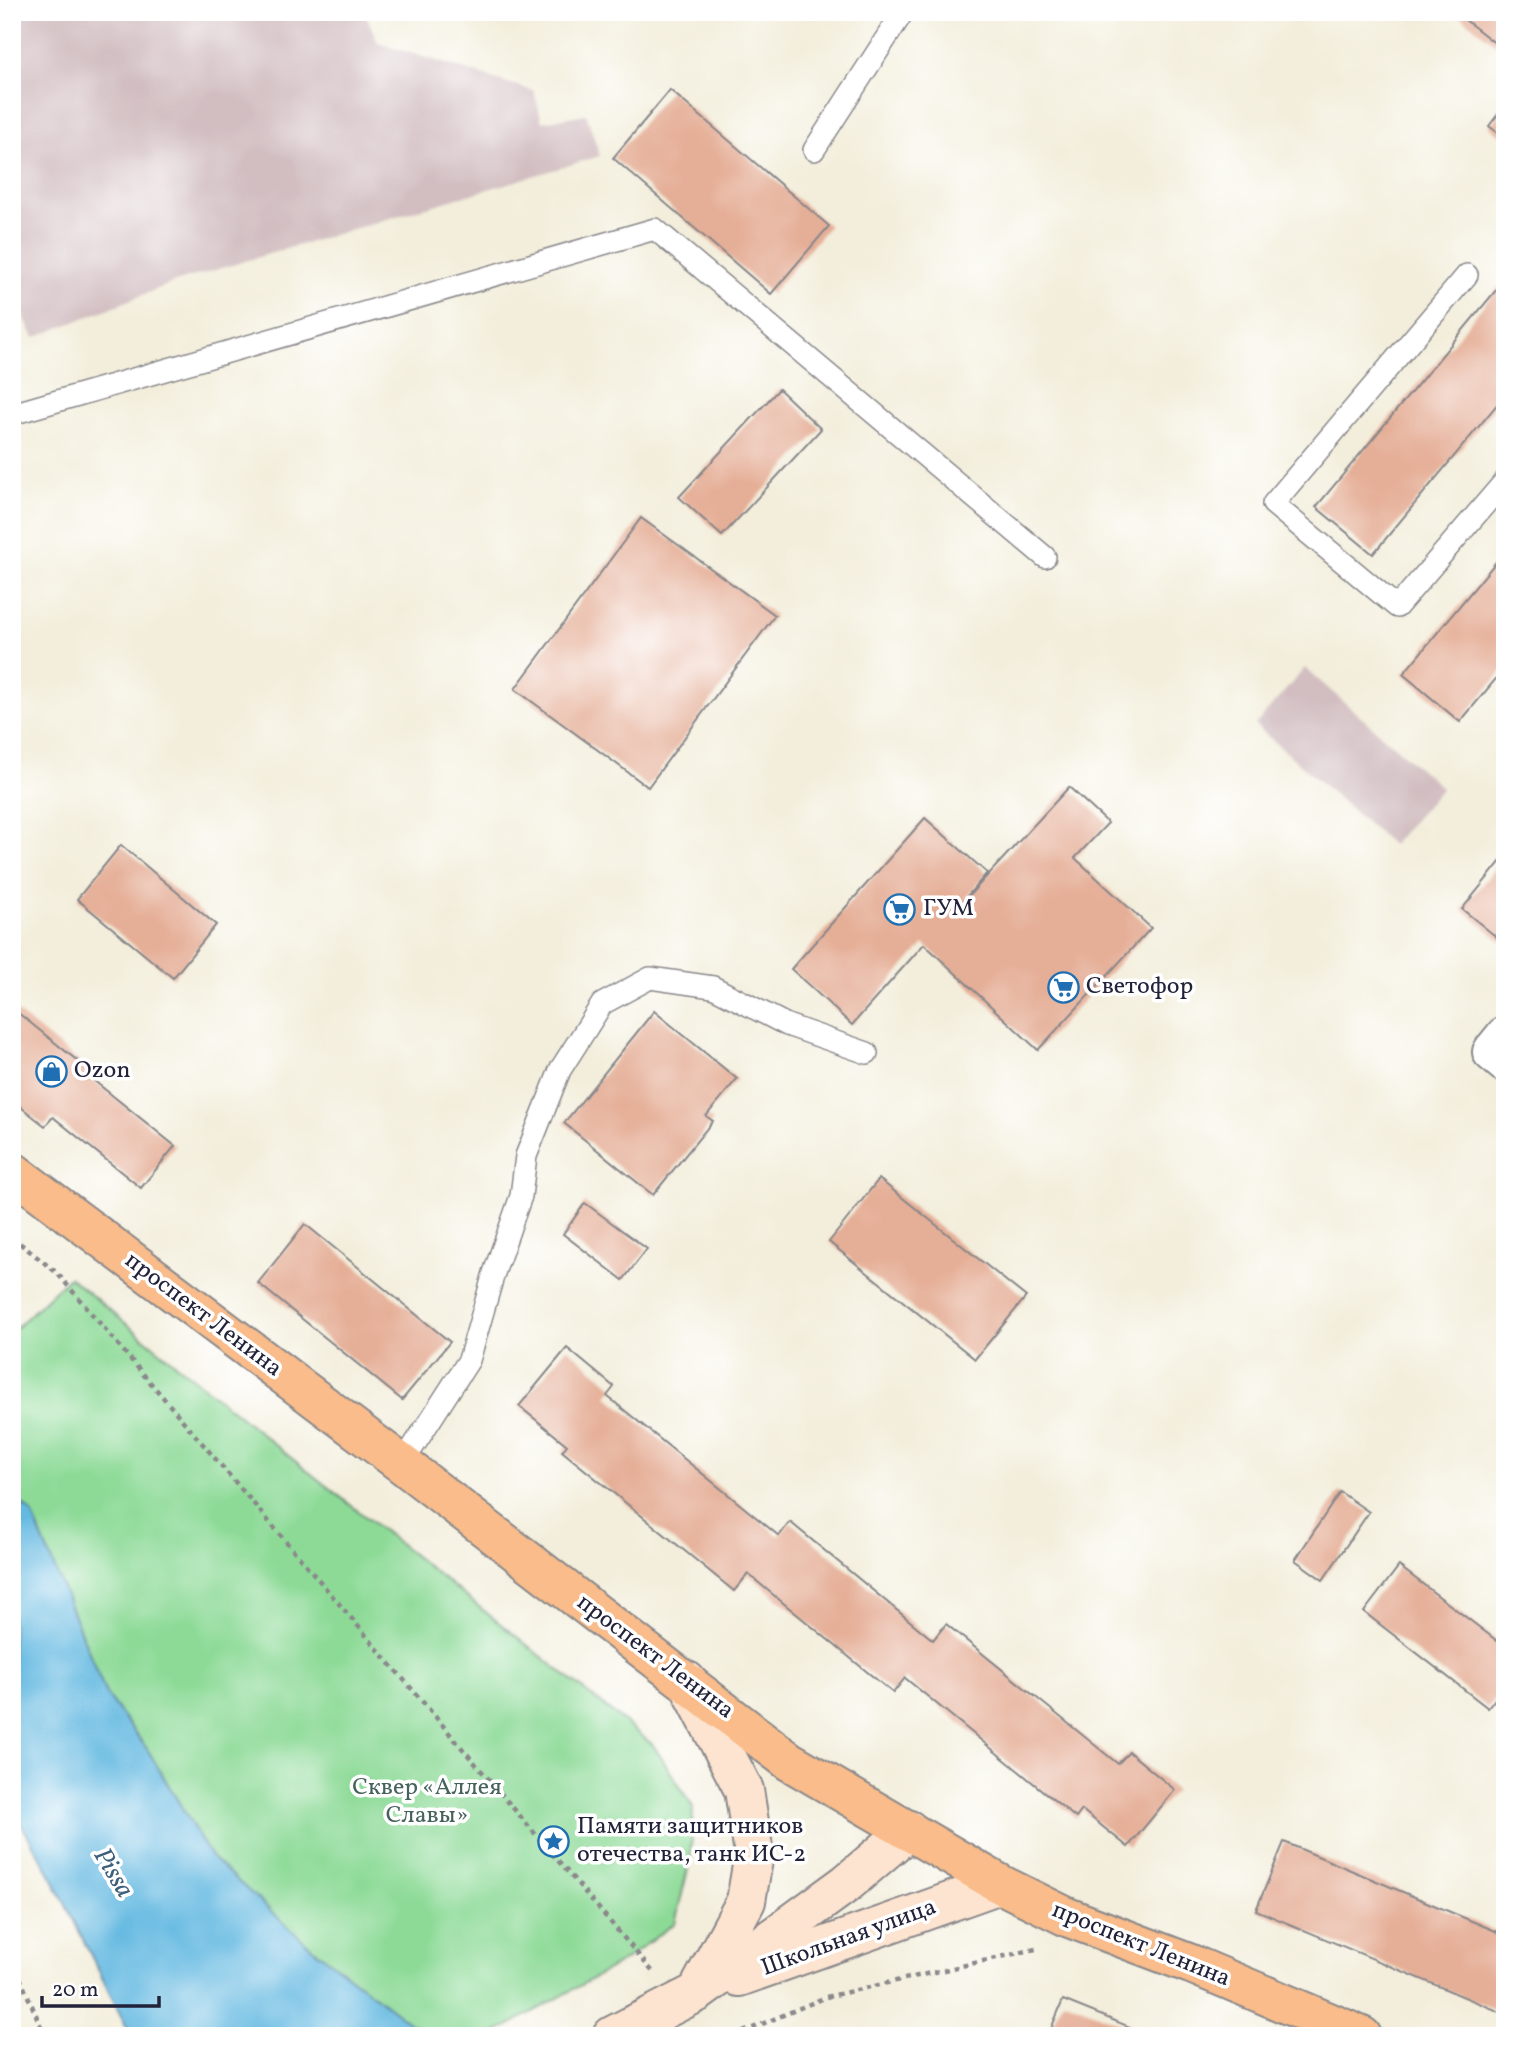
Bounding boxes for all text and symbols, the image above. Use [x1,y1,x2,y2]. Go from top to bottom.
supermarket icon: ГУМ [883,892,917,926]
place label: ГУМ [923,892,974,926]
supermarket icon: Светофор [1046,970,1080,1004]
place label: Светофор [1086,970,1193,1004]
shop icon: Ozon [34,1054,68,1088]
place label: Ozon [74,1054,131,1088]
street label: проспект Ленина [117,1244,289,1386]
street label: проспект Ленина [569,1586,741,1728]
park label: Сквер «Аллея Славы» [352,1771,502,1833]
place label: Памяти защитников отечества, танк ИС-2 [577,1810,806,1872]
place icon: Памяти защитников отечества, танк ИС-2 [537,1824,571,1858]
water label: Pissa [84,1841,142,1905]
street label: Школьная улица [757,1891,941,1985]
street label: проспект Ленина [1047,1894,1235,1996]
scale bar [42,1964,159,2008]
text: 20 m [52,1976,98,2005]

